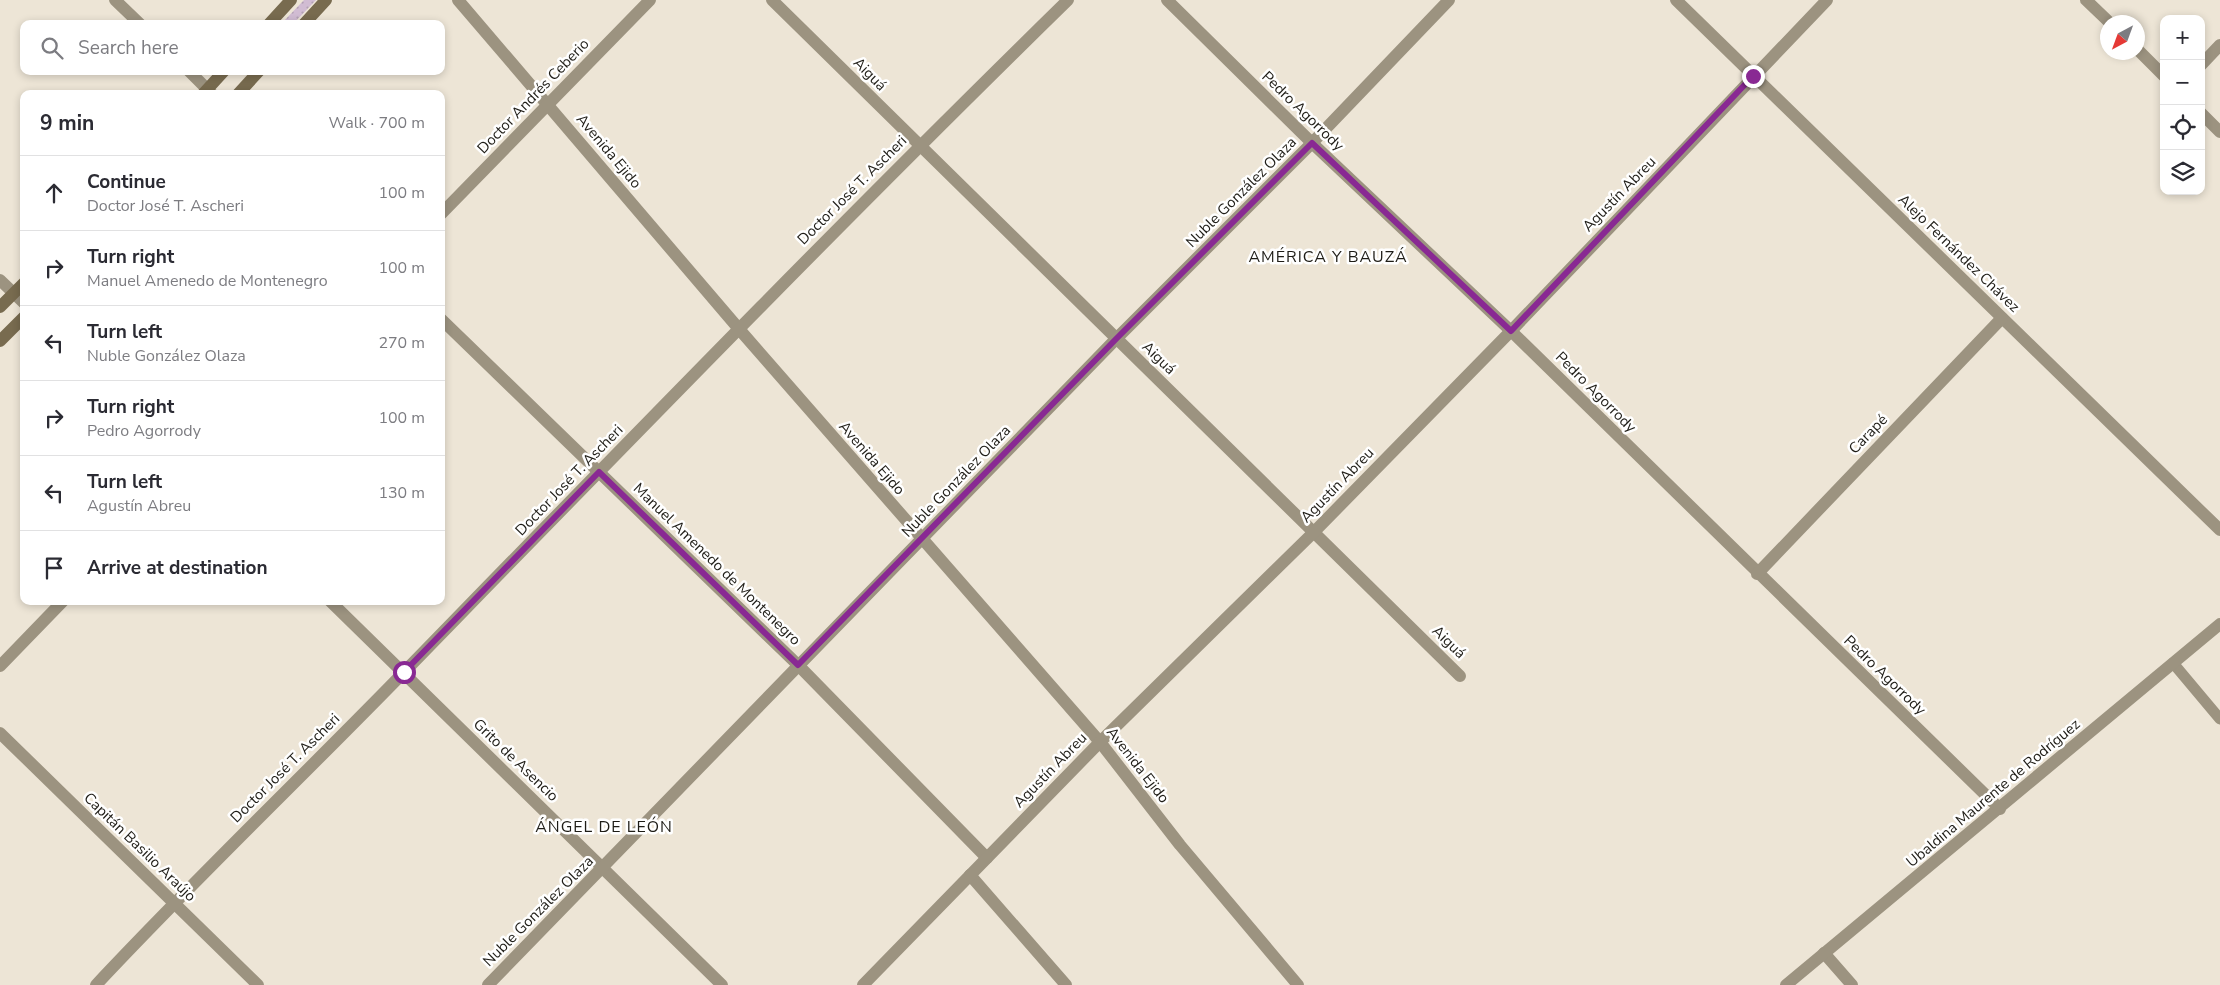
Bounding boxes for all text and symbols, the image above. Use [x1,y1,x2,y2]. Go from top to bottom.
north arrow [2100,15,2145,60]
map controls [2160,15,2205,195]
button: + [2160,15,2205,60]
search box [20,20,445,75]
icon: search [38,34,66,62]
street label: Doctor Andrés Ceberio [473,34,593,158]
text: Search here [78,35,179,61]
street label: Aiguá [849,53,891,95]
button: − [2160,60,2205,105]
route end [1742,65,1765,88]
street label: Pedro Agorrody [1258,67,1349,155]
button: locate [2160,105,2205,150]
text: 9 min [40,109,94,137]
street label: Avenida Ejido [572,110,646,192]
text: Walk · 700 m [329,112,425,134]
street label: Doctor José T. Ascheri [793,131,911,249]
street label: Nuble González Olaza [1181,132,1301,252]
button: layers [2160,150,2205,195]
street label: Agustín Abreu [1578,152,1660,236]
text: Continue [87,169,166,195]
icon: ahead [40,179,68,207]
text: 100 m [378,182,425,204]
street label: Alejo Fernández Chávez [1894,190,2024,316]
text: Doctor José T. Ascheri [87,195,244,217]
text: Turn right [87,244,174,270]
district label: AMÉRICA Y BAUZÁ [1248,246,1408,268]
icon: right [40,254,68,282]
text: 100 m [378,257,425,279]
text: Manuel Amenedo de Montenegro [87,270,328,292]
text: Turn left [87,319,162,345]
icon: left [40,329,68,357]
text: 270 m [378,332,425,354]
street label: Aiguá [1138,337,1180,379]
text: Nuble González Olaza [87,345,246,367]
street label: Pedro Agorrody [1551,347,1641,437]
text: Turn right [87,394,174,420]
icon: right [40,404,68,432]
text: 100 m [378,407,425,429]
street label: Carapé [1844,410,1892,458]
street label: Avenida Ejido [834,417,910,499]
text: Pedro Agorrody [87,420,201,442]
street label: Doctor José T. Ascheri [511,420,627,540]
street label: Nuble González Olaza [897,421,1015,541]
street label: Agustín Abreu [1296,443,1378,527]
text: Turn left [87,469,162,495]
street label: Manuel Amenedo de Montenegro [629,478,805,650]
icon: left [40,479,68,507]
text: 130 m [378,482,425,504]
text: Agustín Abreu [87,495,191,517]
icon: arrive [40,554,68,582]
text: Arrive at destination [87,555,268,581]
street label: Aiguá [1428,621,1470,663]
street label: Pedro Agorrody [1840,631,1931,719]
route start [393,661,416,684]
street label: Doctor José T. Ascheri [226,709,344,827]
street label: Grito de Asencio [469,714,563,806]
street label: Ubaldina Maurente de Rodríguez [1902,714,2084,872]
street label: Avenida Ejido [1102,723,1174,807]
street label: Agustín Abreu [1009,728,1091,812]
street label: Capitán Basilio Araújo [79,788,201,906]
district label: ÁNGEL DE LEÓN [535,816,673,838]
street label: Nuble González Olaza [478,851,598,971]

